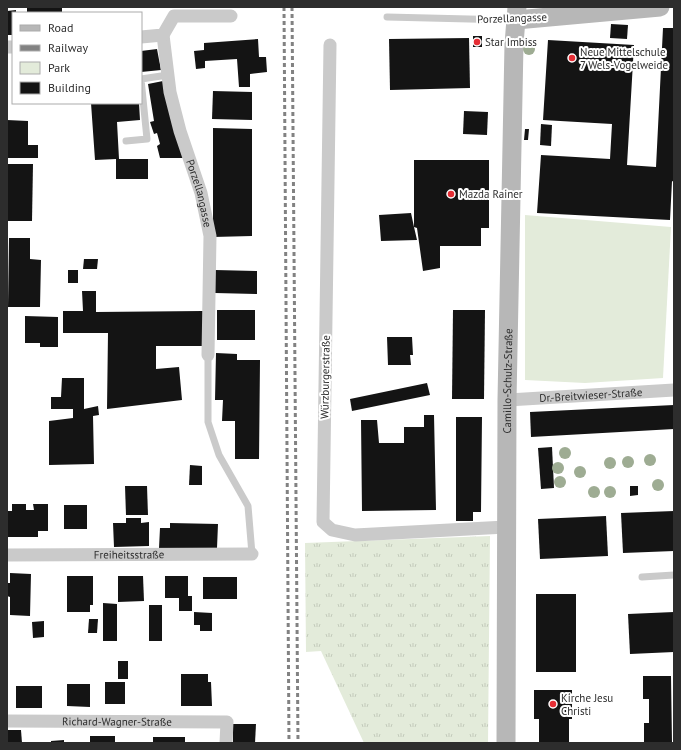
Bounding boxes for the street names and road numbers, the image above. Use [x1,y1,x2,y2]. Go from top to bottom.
street label: Porzellangasse [477,10,548,26]
street label: Porzellangasse [183,157,215,229]
street label: Camillo-Schulz-Straße [500,328,515,434]
street label: Würzburgerstraße [317,335,333,419]
street label: Dr.-Breitwieser-Straße [539,385,643,405]
street label: Freiheitsstraße [94,547,165,562]
street label: Richard-Wagner-Straße [62,714,172,729]

